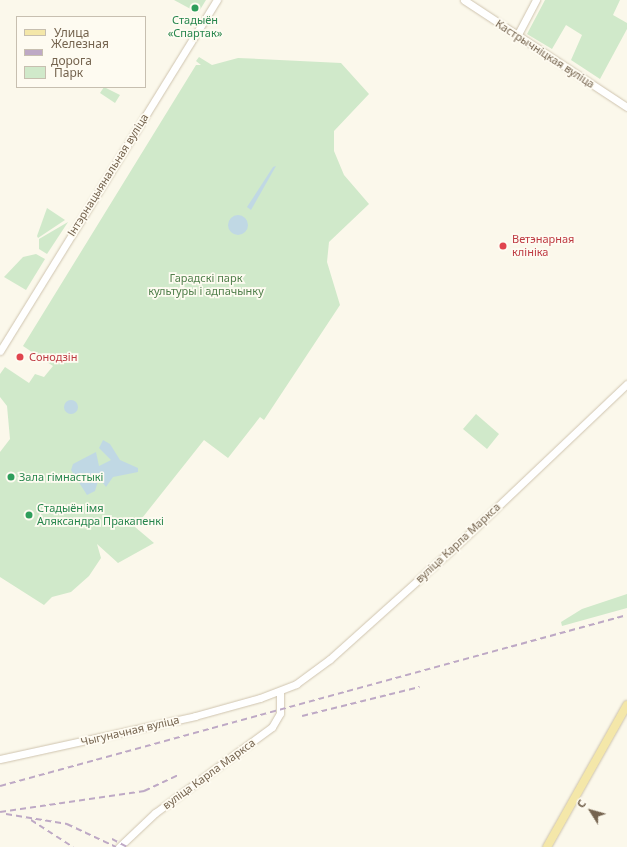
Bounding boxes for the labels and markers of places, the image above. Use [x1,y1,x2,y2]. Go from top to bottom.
marker: Стадыён «Спартак» [190,3,200,13]
place label: Стадыён «Спартак» [168,14,222,40]
place label: Ветэнарная клініка [512,233,574,259]
marker: Ветэнарная клініка [497,240,509,252]
place label: Сонодзін [29,350,77,364]
marker: Сонодзін [14,351,26,363]
place label: Зала гімнастыкі [19,470,103,484]
marker: Зала гімнастыкі [6,472,16,482]
place label: Стадыён імя Аляксандра Пракапенкі [37,502,164,528]
marker: Стадыён імя Аляксандра Пракапенкі [24,510,34,520]

